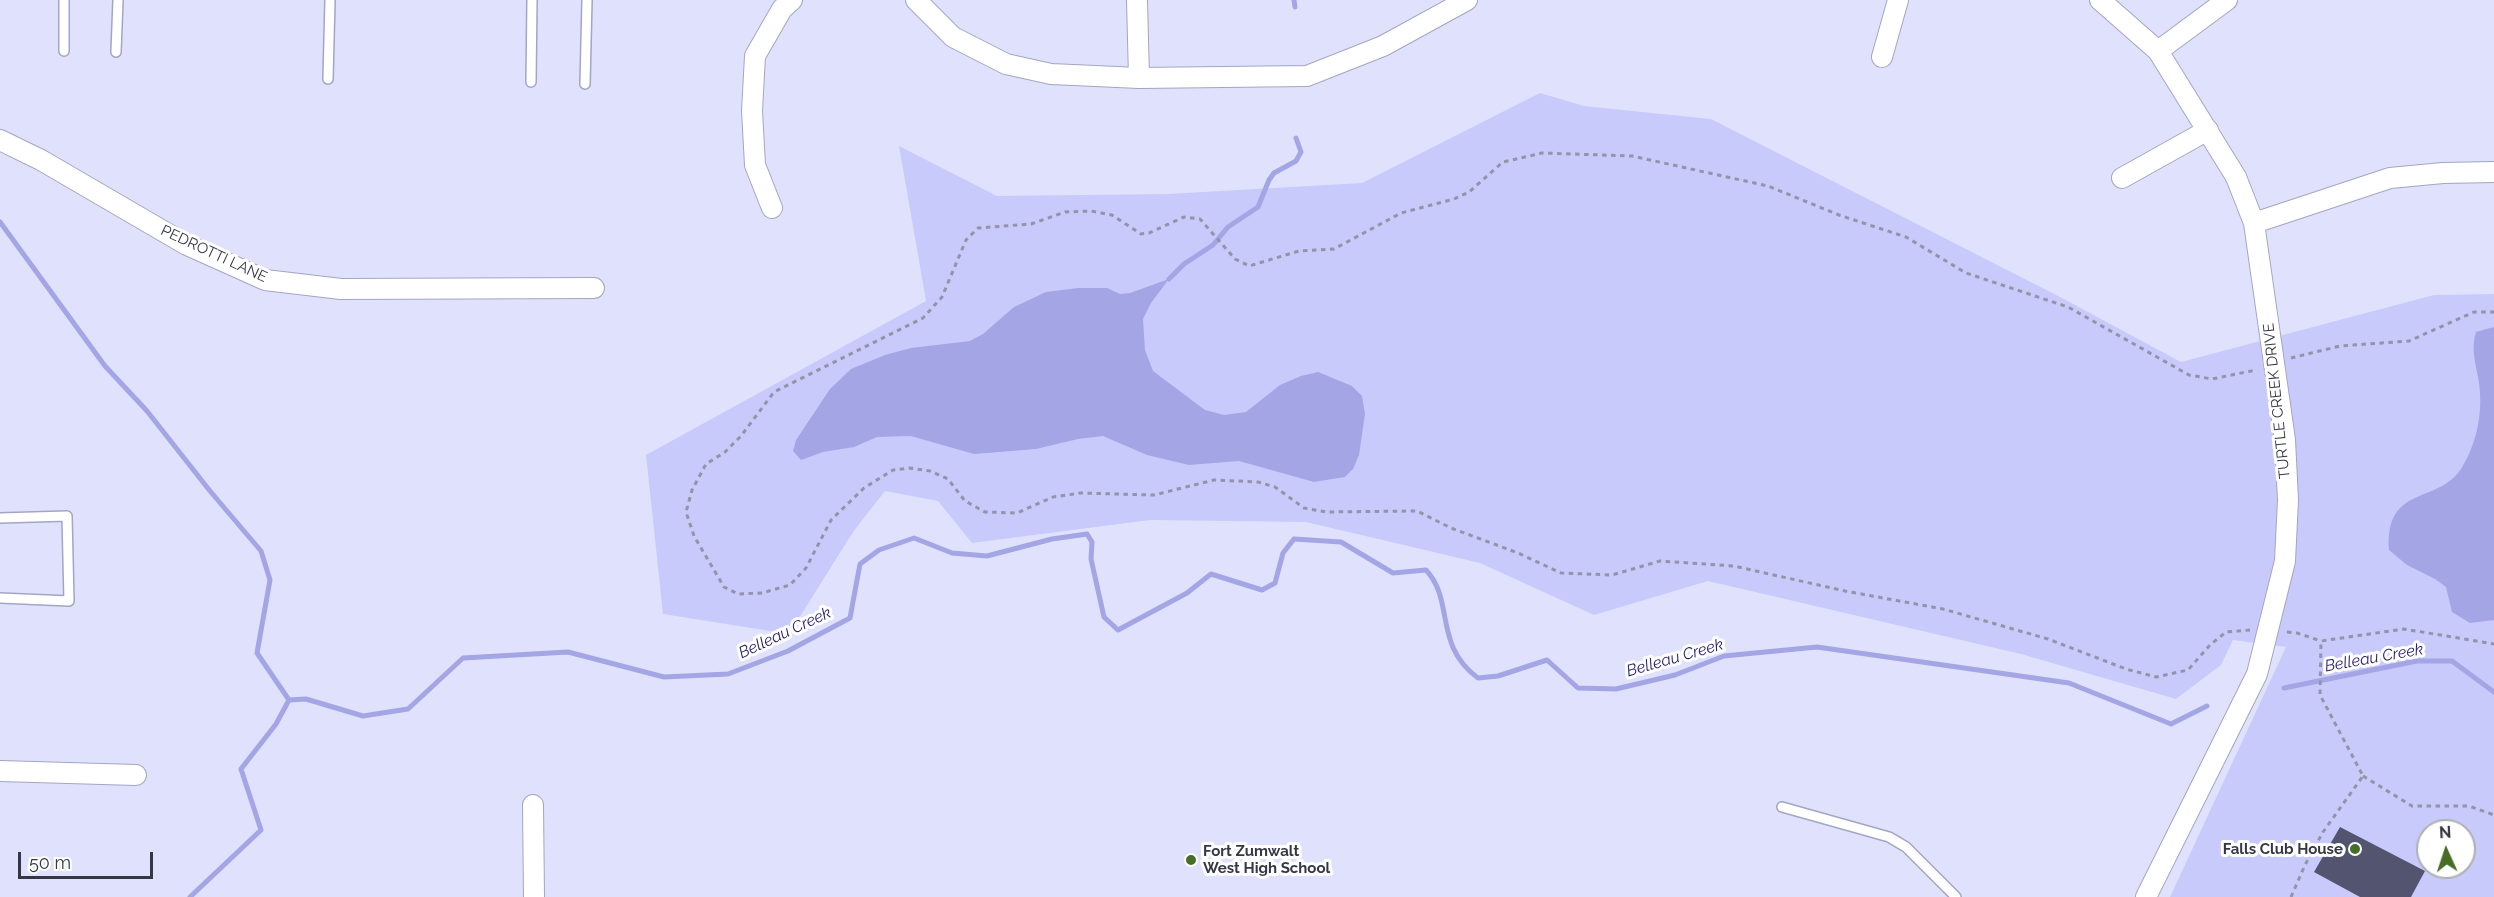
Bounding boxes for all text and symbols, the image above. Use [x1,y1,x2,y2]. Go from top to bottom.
street label: PEDROTTI LANE [158,221,270,287]
street label: TURTLE CREEK DRIVE [2260,322,2294,480]
water label: Belleau Creek [736,603,834,663]
water label: Belleau Creek [1624,635,1726,681]
water label: Belleau Creek [2323,640,2425,676]
north arrow [2416,819,2476,879]
text: N [2439,823,2452,842]
scale bar [21,840,156,878]
place label: Falls Club House [2223,840,2343,858]
place label: Fort Zumwalt West High School [1203,842,1330,877]
marker: Falls Club House [2348,842,2362,856]
text: 50 m [29,852,71,873]
marker: Fort Zumwalt West High School [1184,853,1198,867]

